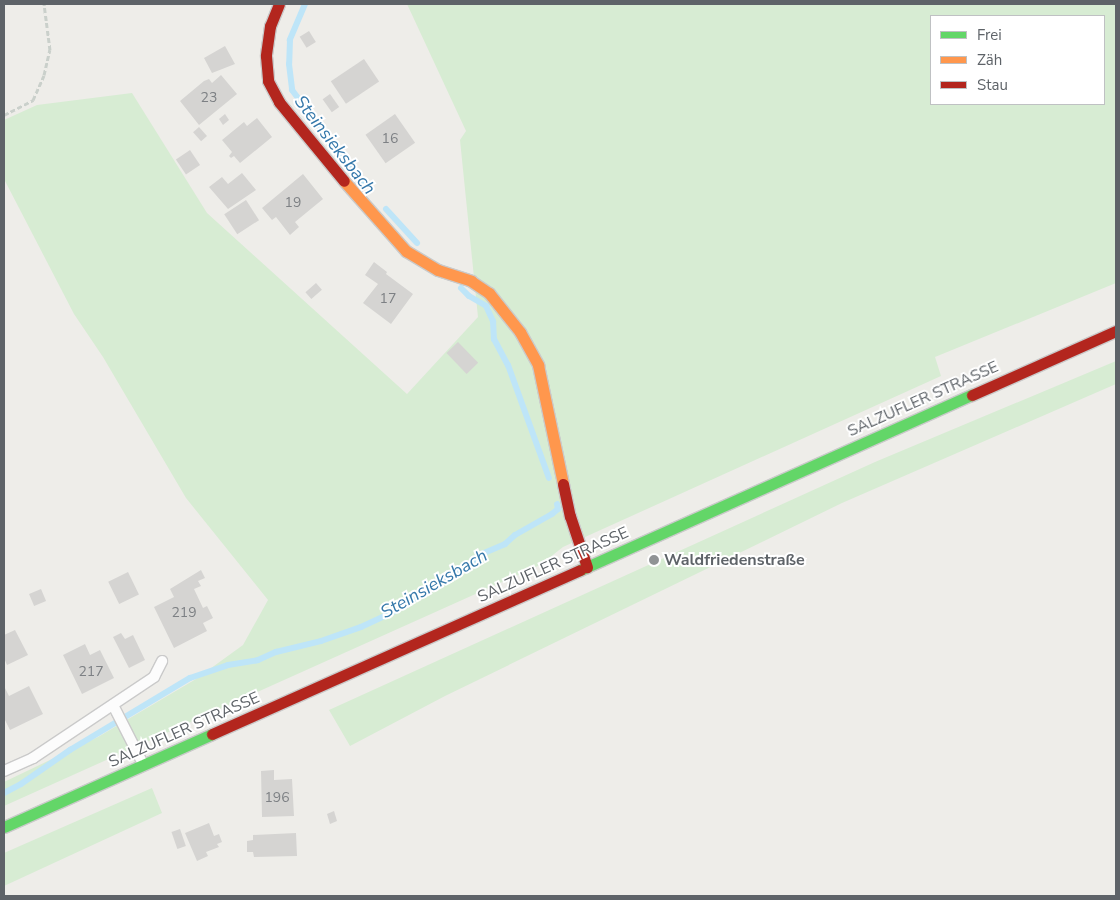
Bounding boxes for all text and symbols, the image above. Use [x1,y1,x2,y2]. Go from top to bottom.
legend [930,15,1105,105]
text: Frei [977,25,1002,45]
text: Zäh [977,50,1002,70]
text: Stau [977,75,1008,95]
house number: 23 [201,90,217,106]
water label: Steinsieksbach [290,91,380,199]
house number: 16 [382,131,398,147]
house number: 19 [285,195,301,211]
house number: 17 [380,291,396,307]
street label: SALZUFLER STRASSE [845,357,1001,441]
street label: SALZUFLER STRASSE [475,523,631,607]
water label: Steinsieksbach [377,545,491,623]
place label: Waldfriedenstraße [664,550,805,570]
marker: Waldfriedenstraße [648,554,660,566]
house number: 219 [171,605,197,621]
house number: 217 [78,664,104,680]
street label: SALZUFLER STRASSE [106,688,262,772]
house number: 196 [264,790,290,806]

